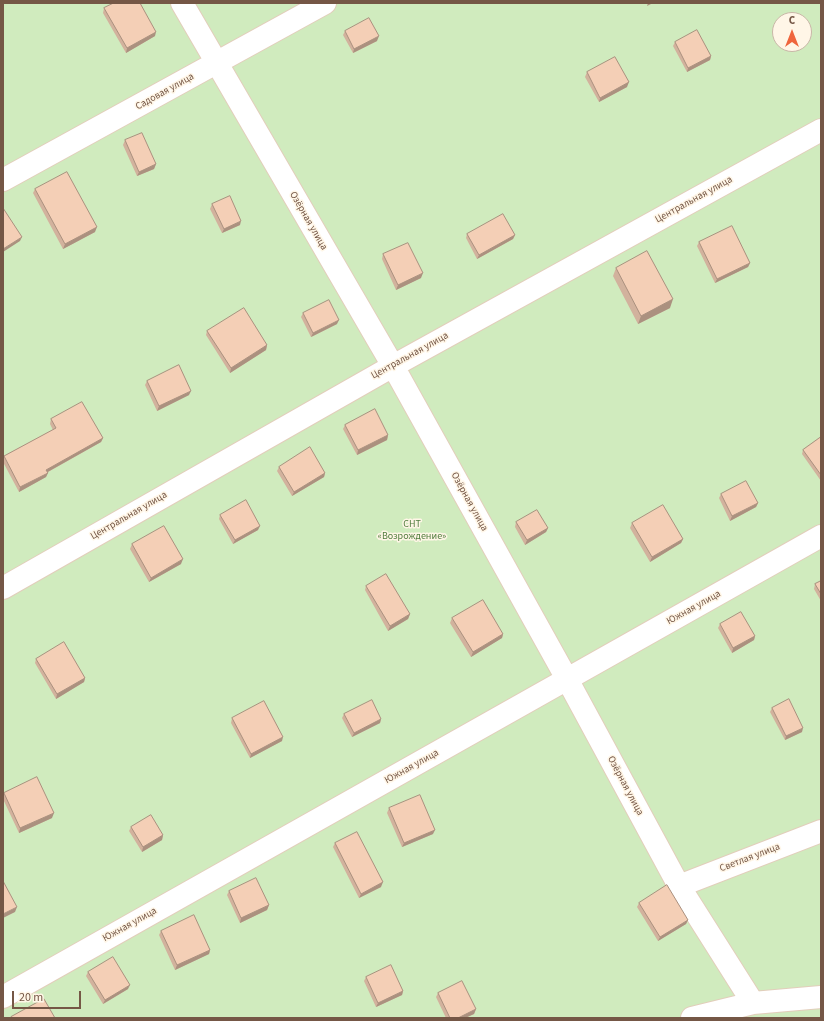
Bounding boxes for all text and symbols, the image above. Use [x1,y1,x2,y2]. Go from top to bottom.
north arrow [772,12,812,52]
text: С [789,13,795,28]
street label: Садовая улица [134,71,196,113]
street label: Центральная улица [653,174,735,226]
street label: Озёрная улица [286,190,330,252]
street label: Центральная улица [369,330,451,382]
street label: Озёрная улица [448,470,490,534]
street label: Центральная улица [89,489,169,543]
park label: СНТ «Возрождение» [378,519,446,542]
street label: Южная улица [665,588,723,628]
street label: Южная улица [383,747,441,787]
street label: Озёрная улица [604,754,646,818]
street label: Светлая улица [718,841,782,875]
street label: Южная улица [101,905,159,945]
scale bar [14,983,83,1009]
text: 20 m [19,989,43,1006]

